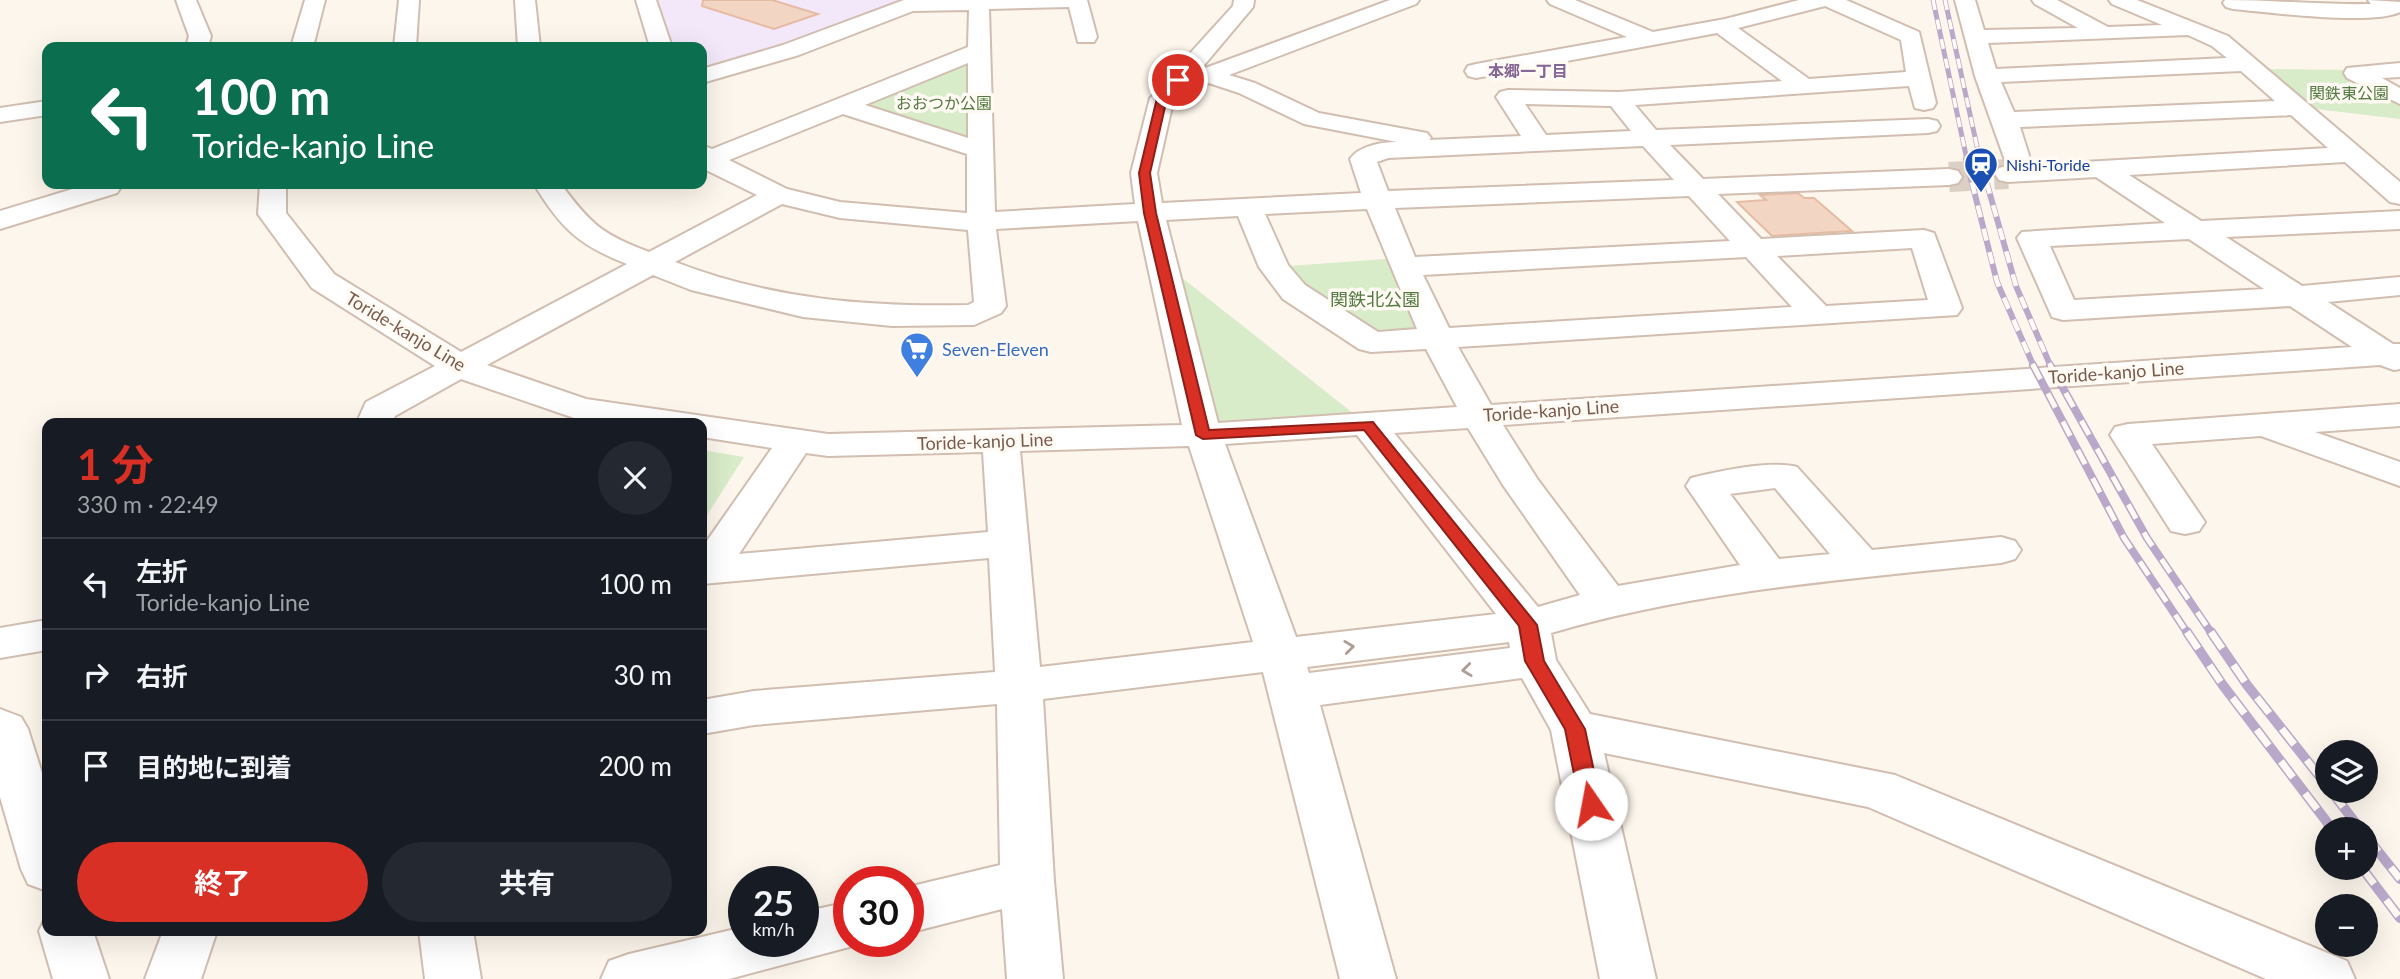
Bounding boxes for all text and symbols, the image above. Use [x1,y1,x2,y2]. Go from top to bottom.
pin [1148,50,1208,110]
icon: arrive [1159,61,1197,99]
district label: 本郷一丁目 [1488,61,1568,80]
text: 100 m [192,67,330,125]
icon: left [77,70,168,161]
park label: 関鉄東公園 [2309,83,2389,102]
park label: おおつか公園 [896,93,992,112]
text: Toride-kanjo Line [192,126,434,165]
station icon: Nishi-Toride [1962,145,2000,194]
place label: Nishi-Toride [2006,155,2090,174]
street label: Toride-kanjo Line [342,287,470,375]
park label: 関鉄北公園 [1330,288,1420,310]
supermarket icon: Seven-Eleven [898,330,936,379]
place label: Seven-Eleven [942,338,1049,360]
street label: Toride-kanjo Line [2047,356,2185,388]
street label: Toride-kanjo Line [1482,394,1620,426]
street label: Toride-kanjo Line [917,428,1053,454]
text: 1 分 [77,439,154,489]
button: close [598,441,672,515]
text: 330 m · 22:49 [77,490,219,518]
text: 左折 [136,555,188,587]
icon: left [77,565,115,603]
text: 100 m [599,568,672,600]
text: Toride-kanjo Line [136,588,310,616]
one-way arrow [1343,640,1355,655]
icon: right [77,656,115,694]
text: 30 m [614,659,672,691]
text: 右折 [136,660,188,692]
one-way arrow [1461,662,1473,677]
map controls [2315,740,2378,957]
button: layers [2315,740,2378,803]
icon: arrive [77,747,115,785]
text: 200 m [599,750,672,782]
text: 目的地に到着 [136,751,292,783]
position arrow [1554,767,1628,841]
button: + [2315,817,2378,880]
button: 終了 [77,842,368,922]
button: 共有 [382,842,672,922]
speed limit sign: 30 [833,866,924,957]
text: 25 [753,881,794,923]
button: − [2315,894,2378,957]
text: km/h [752,918,795,940]

